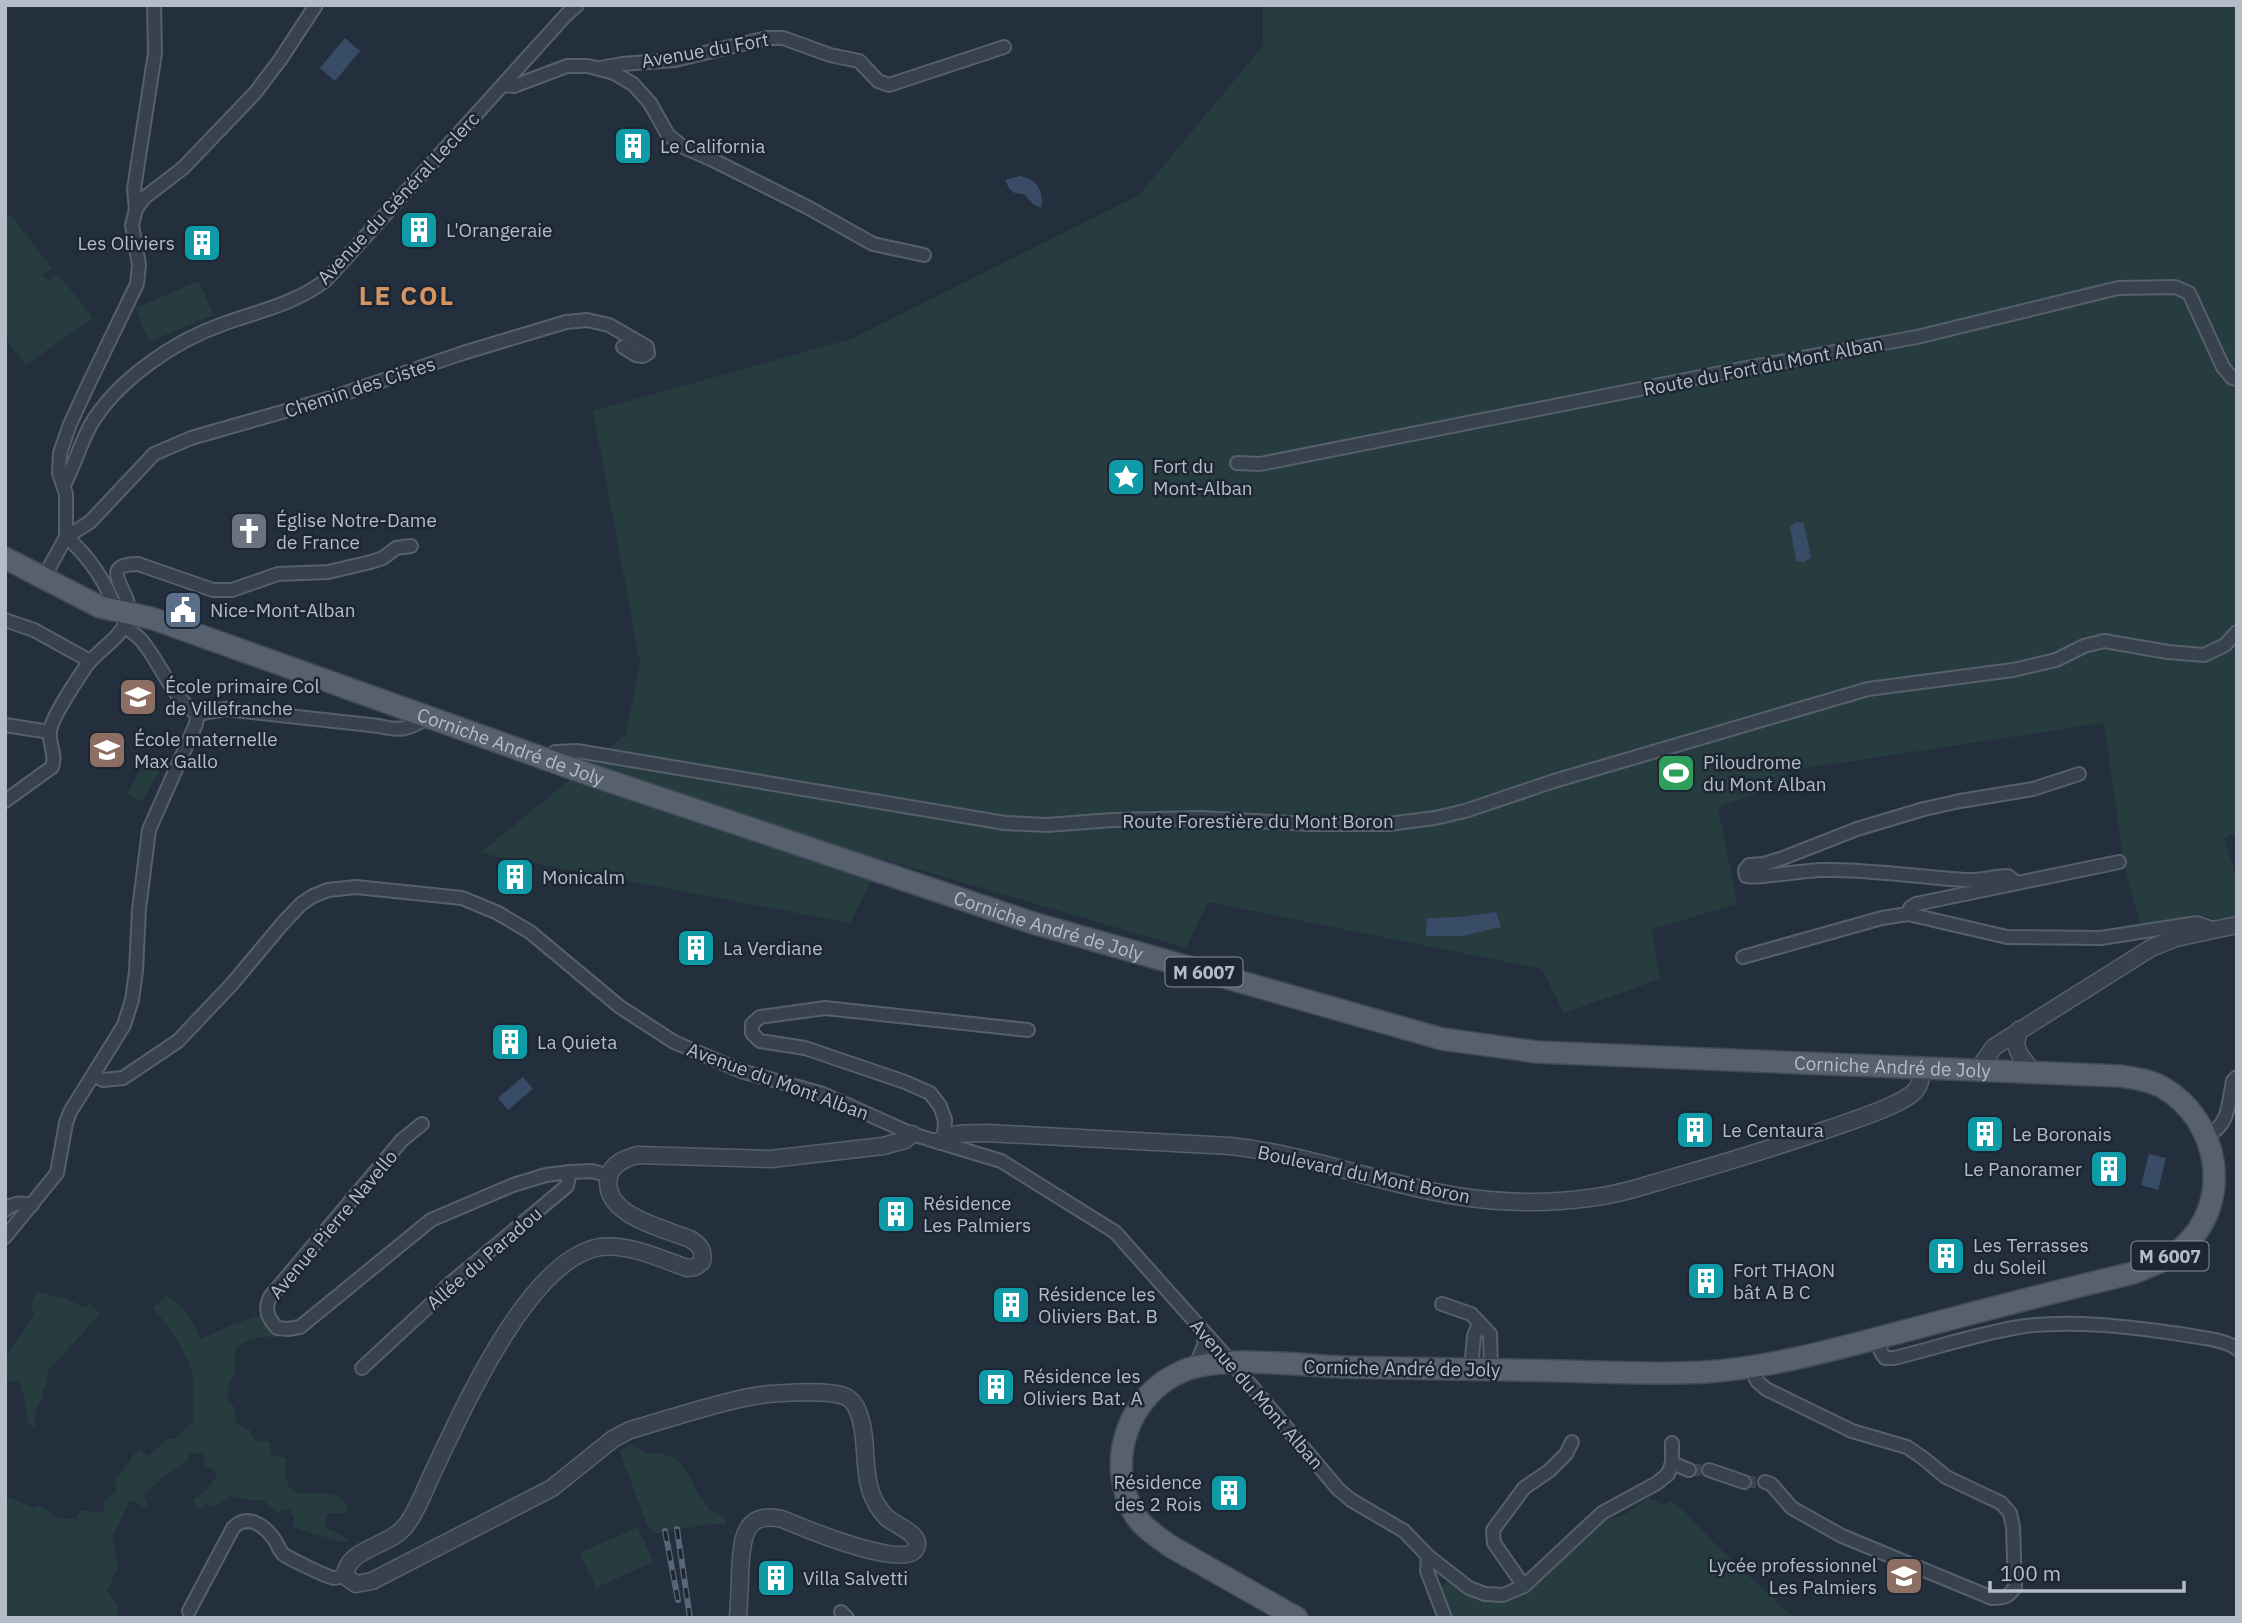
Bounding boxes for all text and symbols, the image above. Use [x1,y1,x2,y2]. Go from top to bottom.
street label: Avenue du Fort [640,27,770,73]
street label: Avenue du Général Leclerc [312,106,485,289]
building icon: Le California [612,125,654,167]
place label: Le California [660,134,766,158]
building icon: L'Orangeraie [398,209,440,251]
place label: L'Orangeraie [446,218,552,242]
building icon: Les Oliviers [181,222,223,264]
place label: Les Oliviers [77,231,175,255]
district label: LE COL [359,278,455,312]
street label: Route du Fort du Mont Alban [1641,331,1885,401]
street label: Chemin des Cistes [282,351,438,423]
place label: Fort du Mont-Alban [1153,454,1253,500]
place icon: Fort du Mont-Alban [1105,456,1147,498]
place label: Église Notre-Dame de France [276,508,437,554]
church icon: Église Notre-Dame de France [228,510,270,552]
public building icon: Nice-Mont-Alban [162,589,204,631]
place label: Nice-Mont-Alban [210,598,355,622]
place label: École primaire Col de Villefranche [165,674,320,720]
school or university icon: École primaire Col de Villefranche [117,676,159,718]
street label: Corniche André de Joly [414,702,608,791]
place label: École maternelle Max Gallo [134,727,278,773]
school or university icon: École maternelle Max Gallo [86,729,128,771]
place label: Piloudrome du Mont Alban [1703,750,1827,796]
sports icon: Piloudrome du Mont Alban [1655,752,1697,794]
street label: Route Forestière du Mont Boron [1122,809,1394,833]
building icon: Monicalm [494,856,536,898]
place label: Monicalm [542,865,625,889]
street label: Corniche André de Joly [951,885,1147,966]
building icon: La Verdiane [675,927,717,969]
place label: La Verdiane [723,936,823,960]
road number: M 6007 [1166,958,1242,987]
building icon: La Quieta [489,1021,531,1063]
place label: La Quieta [537,1030,617,1054]
street label: Avenue du Mont Alban [684,1037,872,1125]
street label: Corniche André de Joly [1793,1051,1992,1083]
building icon: Le Centaura [1674,1109,1716,1151]
building icon: Le Boronais [1964,1113,2006,1155]
place label: Le Centaura [1722,1118,1824,1142]
place label: Le Boronais [2012,1122,2112,1146]
street label: Boulevard du Mont Boron [1256,1140,1472,1208]
street label: Avenue Pierre Navello [264,1145,402,1303]
building icon: Le Panoramer [2088,1148,2130,1190]
place label: Le Panoramer [1964,1157,2082,1181]
place label: Résidence Les Palmiers [923,1191,1031,1237]
building icon: Résidence Les Palmiers [875,1193,917,1235]
street label: Allée du Paradou [421,1201,547,1315]
place label: Les Terrasses du Soleil [1973,1233,2089,1279]
building icon: Les Terrasses du Soleil [1925,1235,1967,1277]
road number: M 6007 [2132,1241,2208,1270]
place label: Fort THAON bât A B C [1733,1258,1835,1304]
building icon: Fort THAON bât A B C [1685,1260,1727,1302]
place label: Résidence les Oliviers Bat. B [1038,1282,1158,1328]
building icon: Résidence les Oliviers Bat. B [990,1284,1032,1326]
street label: Avenue du Mont Alban [1185,1314,1329,1474]
street label: Corniche André de Joly [1303,1354,1501,1382]
place label: Résidence les Oliviers Bat. A [1023,1364,1143,1410]
building icon: Résidence les Oliviers Bat. A [975,1366,1017,1408]
place label: Résidence des 2 Rois [1114,1470,1202,1516]
building icon: Résidence des 2 Rois [1208,1472,1250,1514]
scale bar [1990,1550,2184,1594]
place label: Lycée professionnel Les Palmiers [1708,1553,1877,1599]
school or university icon: Lycée professionnel Les Palmiers [1883,1555,1925,1597]
building icon: Villa Salvetti [755,1557,797,1599]
text: 100 m [2000,1559,2061,1587]
place label: Villa Salvetti [803,1566,908,1590]

